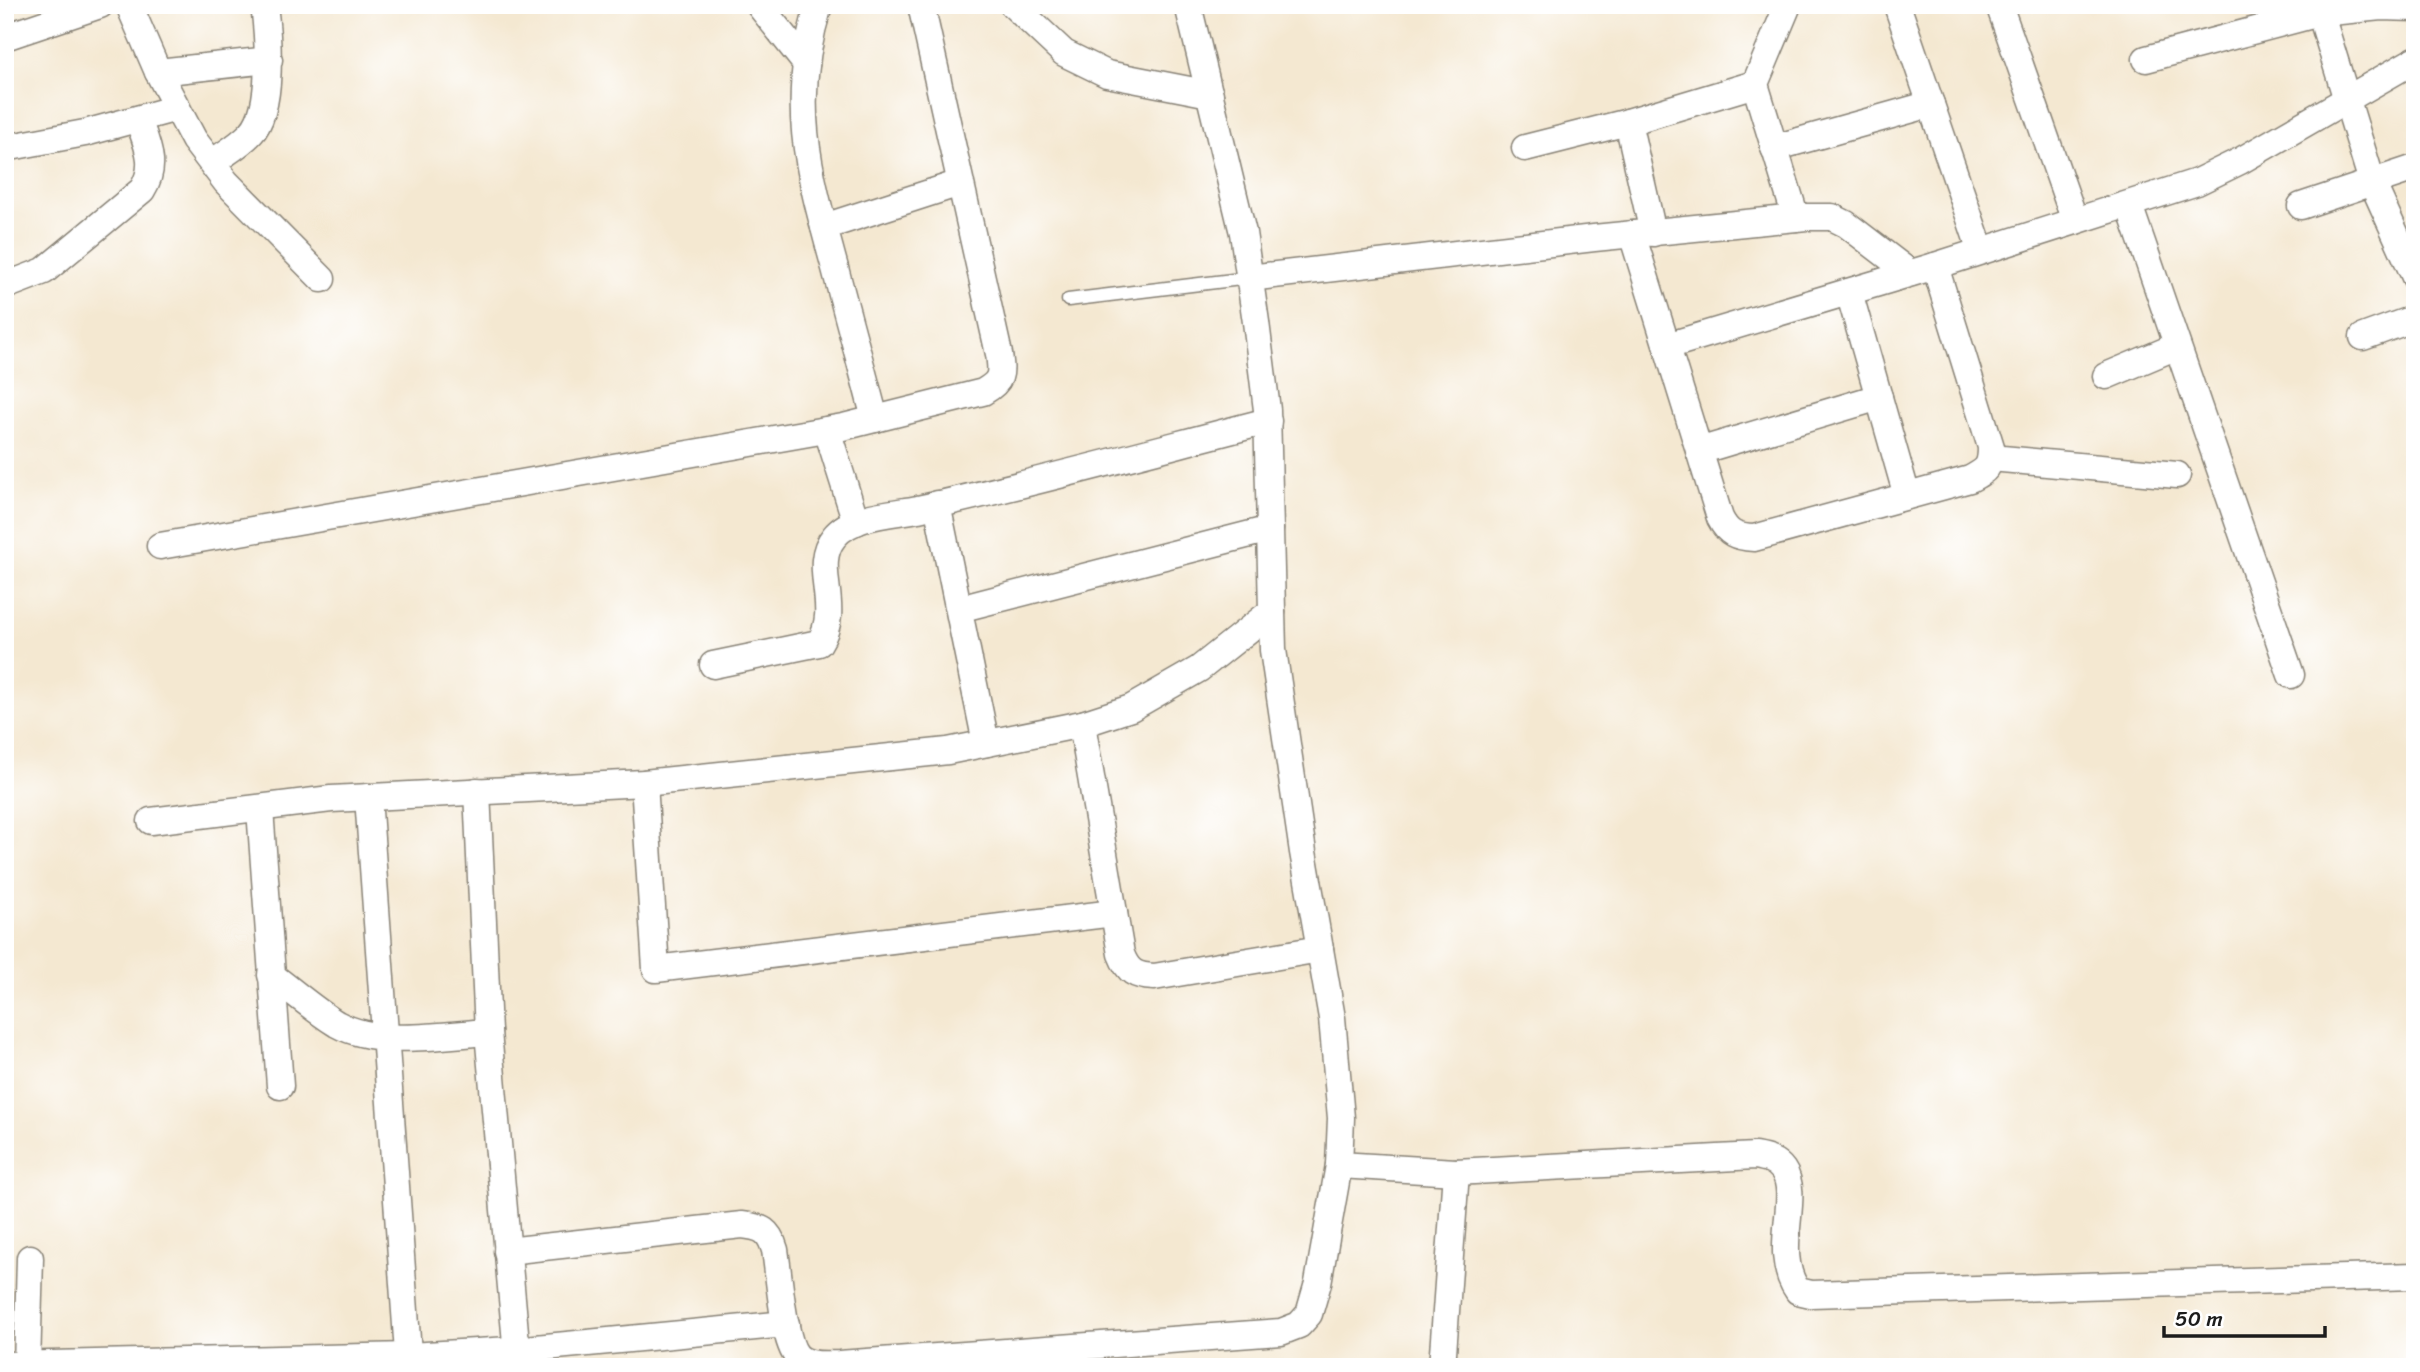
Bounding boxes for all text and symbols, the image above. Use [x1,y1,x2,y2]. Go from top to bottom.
scale bar [2164,1295,2326,1339]
text: 50 m [2175,1300,2223,1338]

